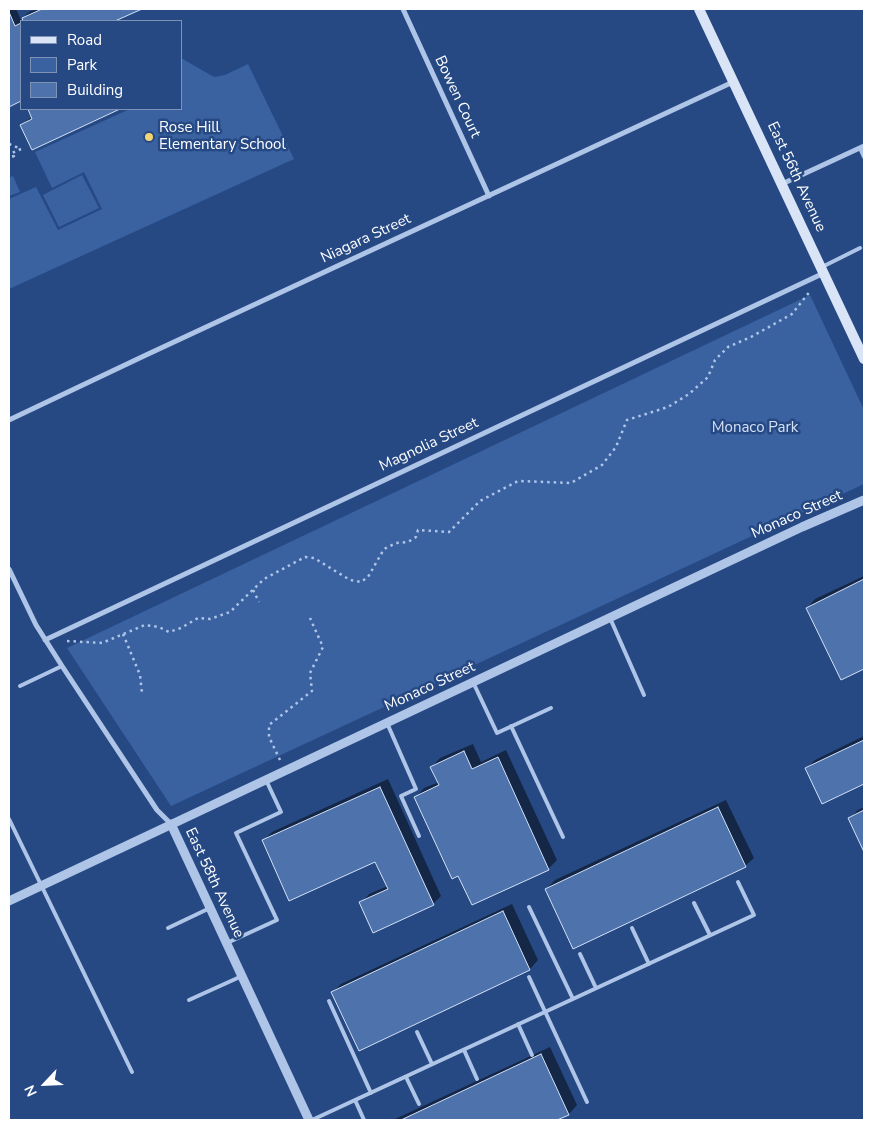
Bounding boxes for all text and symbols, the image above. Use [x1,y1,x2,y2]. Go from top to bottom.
legend [20,20,182,110]
text: Road [67,30,102,50]
street label: Bowen Court [430,53,484,141]
text: Park [67,55,97,75]
text: Building [67,80,123,100]
place label: Rose Hill Elementary School [159,119,286,154]
street label: East 56th Avenue [763,119,829,235]
marker: Rose Hill Elementary School [143,131,155,143]
street label: Niagara Street [318,210,414,268]
street label: Magnolia Street [377,414,481,476]
park label: Monaco Park [712,419,798,437]
street label: Monaco Street [749,487,845,543]
street label: Monaco Street [382,658,478,716]
street label: East 58th Avenue [181,825,247,941]
north arrow [20,1059,70,1109]
text: N [20,1082,42,1099]

